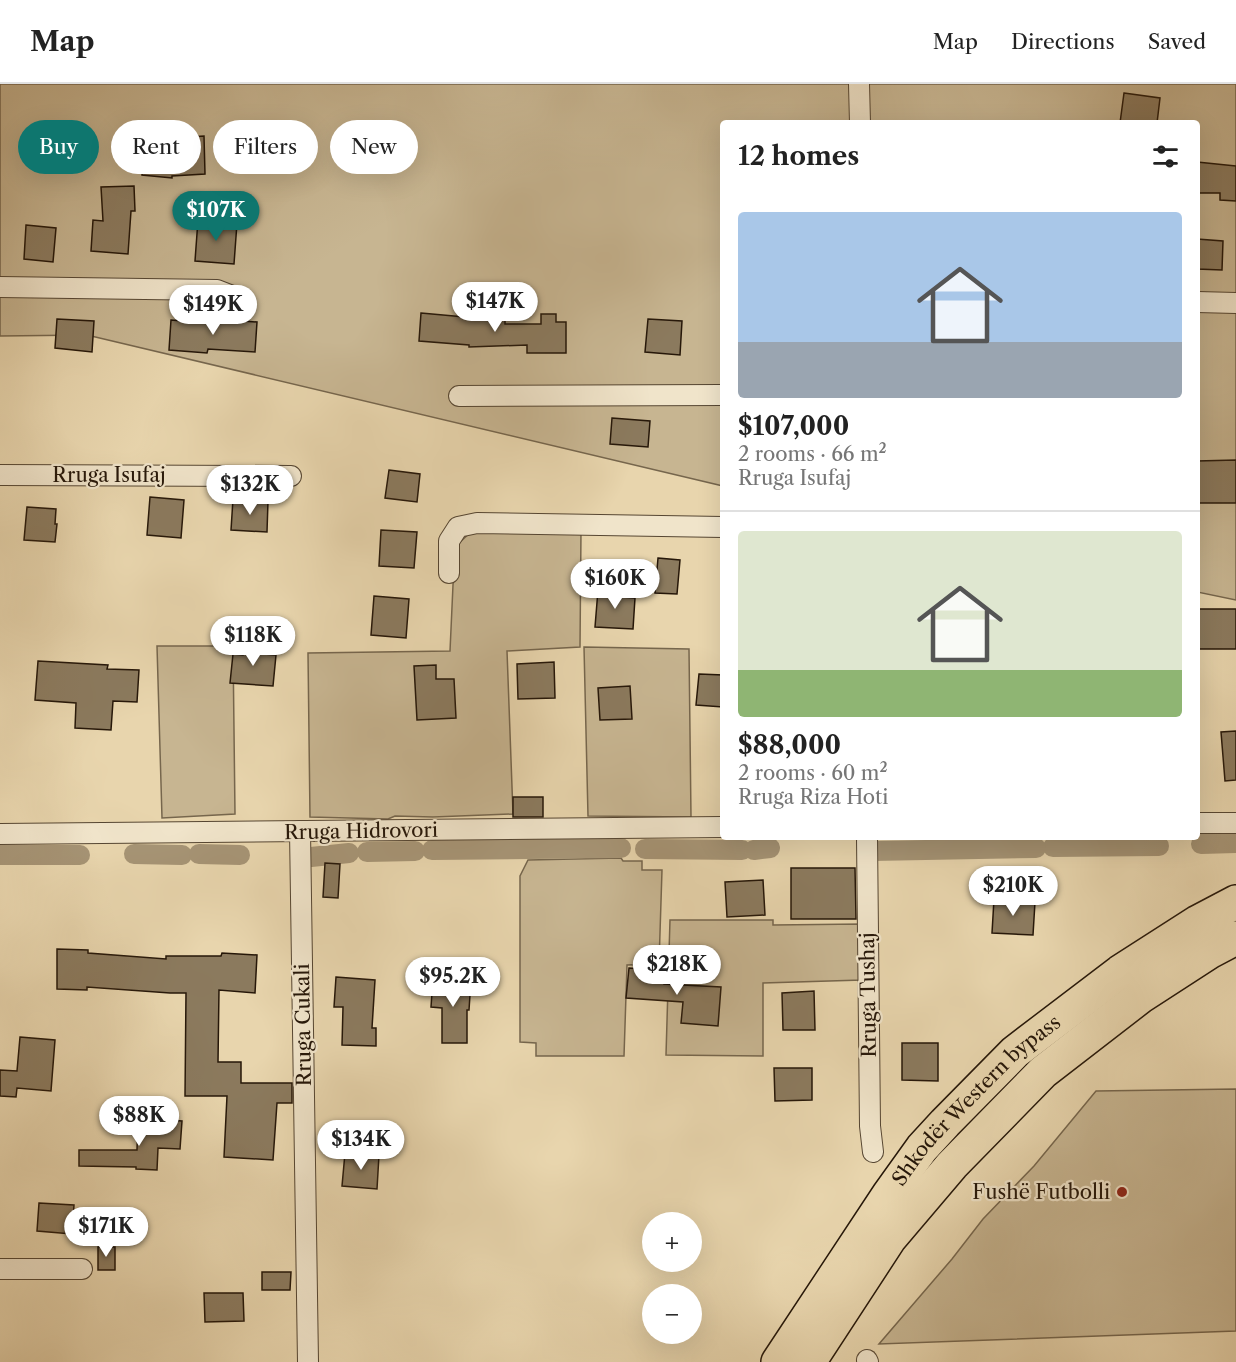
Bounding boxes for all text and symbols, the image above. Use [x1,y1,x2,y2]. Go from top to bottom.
text: Map [30,24,94,58]
text: Map [933,29,978,54]
text: Directions [1011,29,1115,54]
text: Saved [1148,29,1206,54]
chip: Buy [18,120,99,174]
chip: Rent [111,120,201,174]
chip: Filters [213,120,318,174]
chip: New [330,120,418,174]
text: 12 homes [738,140,859,172]
icon: filters [1149,140,1182,173]
pin: $107K [174,191,258,242]
text: $107K [186,198,246,222]
icon: home [906,251,1014,359]
pin: $147K [453,282,537,333]
pin: $149K [171,285,255,336]
text: $147K [466,289,524,313]
text: $149K [183,292,243,316]
text: $107,000 [738,410,849,442]
text: 2 rooms · 66 m² [738,442,887,466]
street label: Rruga Isufaj [52,463,166,487]
pin: $132K [208,465,292,516]
text: Rruga Isufaj [738,466,851,490]
text: $132K [220,472,280,496]
pin: $160K [573,559,657,610]
text: $160K [585,566,645,590]
icon: home [906,570,1014,678]
pin: $118K [211,616,295,667]
text: $118K [224,623,282,647]
text: $88,000 [738,729,841,761]
text: 2 rooms · 60 m² [738,761,888,785]
text: Rruga Riza Hoti [738,785,888,809]
street label: Rruga Hidrovori [284,818,438,844]
pin: $210K [971,866,1055,917]
text: $210K [983,873,1043,897]
street label: Rruga Tushaj [855,932,881,1058]
pin: $218K [635,945,719,996]
text: $218K [647,952,707,976]
pin: $95.2K [404,957,502,1008]
street label: Rruga Cukali [290,963,316,1087]
text: $95.2K [419,964,487,988]
street label: Shkodër Western bypass [887,1010,1065,1190]
pin: $88K [103,1096,175,1147]
text: $88K [113,1103,165,1127]
pin: $134K [319,1120,403,1171]
text: $134K [331,1127,391,1151]
place label: Fushë Futbolli [972,1180,1110,1204]
marker: Fushë Futbolli [1115,1185,1129,1199]
pin: $171K [64,1207,148,1258]
map controls [642,1212,702,1344]
button: + [642,1212,702,1272]
text: $171K [78,1214,134,1238]
button: − [642,1284,702,1344]

